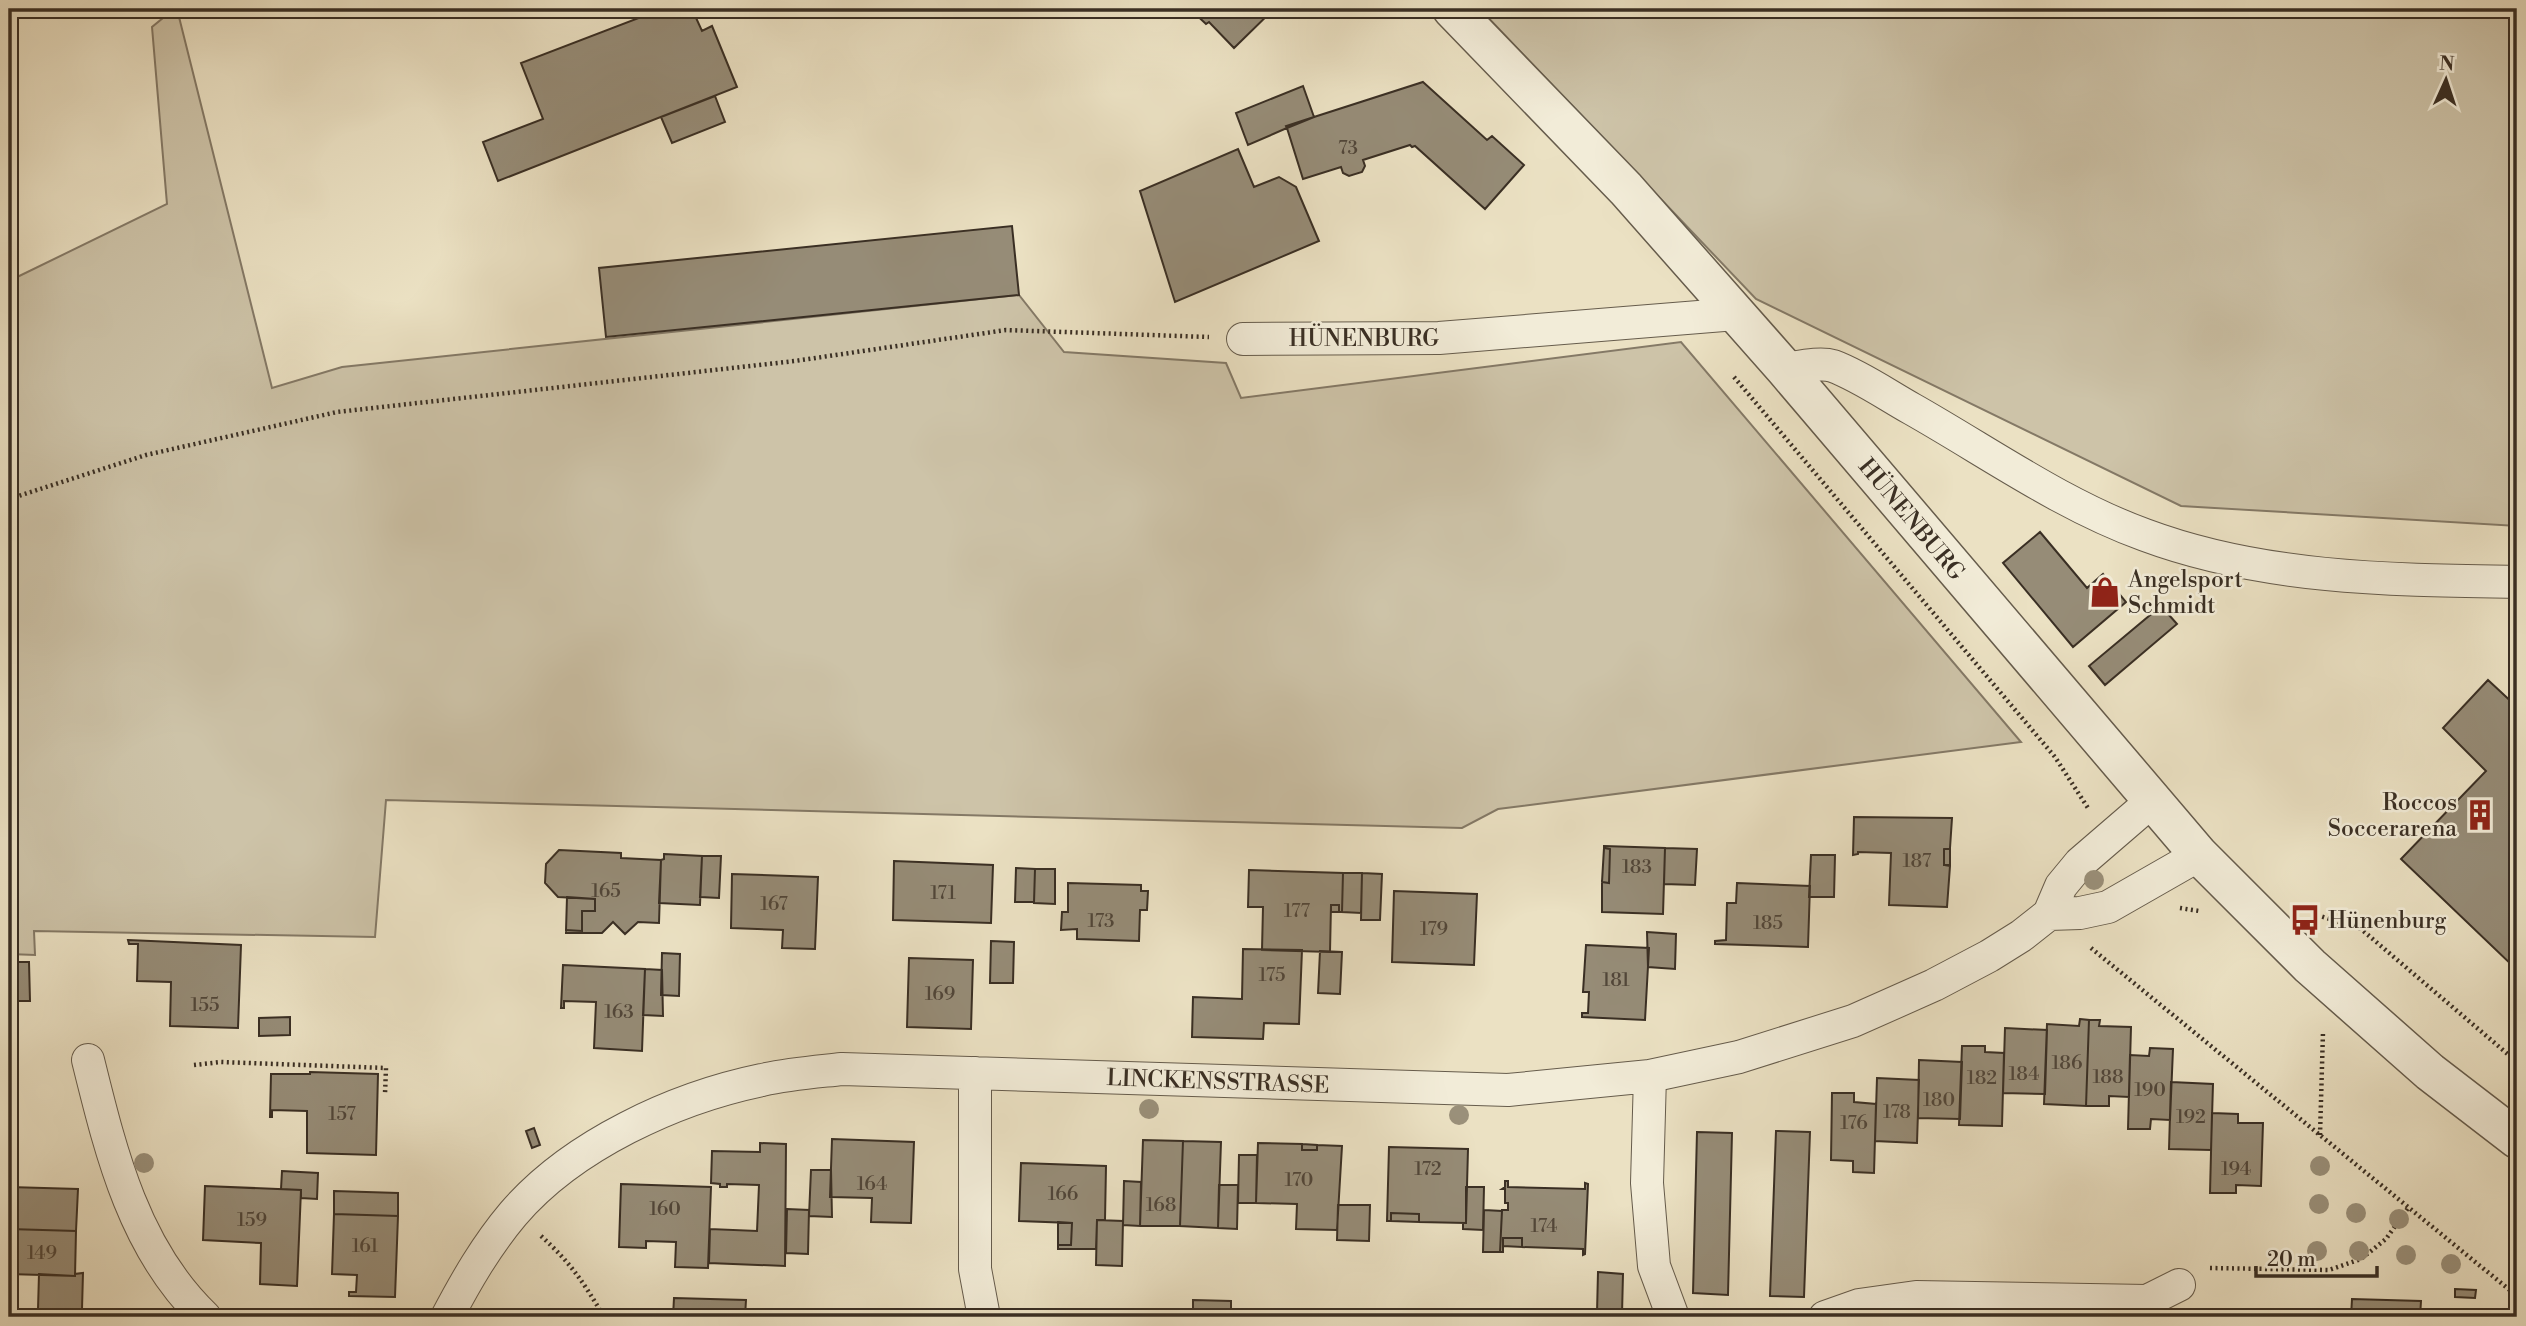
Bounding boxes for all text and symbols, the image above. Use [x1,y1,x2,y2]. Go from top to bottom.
north arrow [2410,46,2480,116]
text: N [2439,52,2455,76]
house number: 73 [1338,136,1358,160]
street label: HÜNENBURG [1289,323,1439,353]
street label: HÜNENBURG [1852,452,1972,586]
place label: Angelsport Schmidt [2127,566,2243,620]
shop icon: Angelsport Schmidt [2088,575,2122,609]
place label: Roccos Soccerarena [2328,789,2457,843]
building icon: Roccos Soccerarena [2463,798,2497,832]
house number: 187 [1903,849,1932,873]
house number: 183 [1622,855,1652,879]
house number: 165 [591,879,621,903]
house number: 171 [930,881,956,905]
house number: 167 [760,892,788,916]
house number: 177 [1284,899,1311,923]
bus stop icon: Hünenburg [2288,903,2322,937]
place label: Hünenburg [2328,907,2447,935]
house number: 173 [1087,909,1115,933]
house number: 185 [1753,911,1783,935]
house number: 179 [1420,917,1448,941]
house number: 175 [1259,963,1285,987]
house number: 181 [1602,968,1630,992]
house number: 169 [925,982,955,1006]
house number: 155 [190,993,220,1017]
house number: 163 [604,1000,634,1024]
house number: 186 [2052,1051,2082,1075]
house number: 184 [2008,1062,2040,1086]
street label: LINCKENSSTRASSE [1106,1064,1330,1100]
house number: 188 [2092,1065,2124,1089]
house number: 182 [1967,1066,1997,1090]
house number: 190 [2134,1078,2166,1102]
house number: 180 [1923,1088,1955,1112]
house number: 178 [1883,1100,1911,1124]
house number: 157 [328,1102,356,1126]
house number: 192 [2176,1105,2206,1129]
house number: 176 [1840,1111,1868,1135]
house number: 172 [1414,1157,1442,1181]
house number: 194 [2221,1157,2251,1181]
house number: 170 [1285,1168,1313,1192]
house number: 164 [857,1172,887,1196]
house number: 166 [1048,1182,1078,1206]
house number: 168 [1146,1193,1176,1217]
house number: 160 [649,1197,681,1221]
house number: 159 [237,1208,267,1232]
house number: 174 [1530,1214,1558,1238]
house number: 161 [352,1234,378,1258]
scale bar [2256,1235,2377,1279]
house number: 149 [27,1241,57,1265]
text: 20 m [2267,1247,2316,1273]

